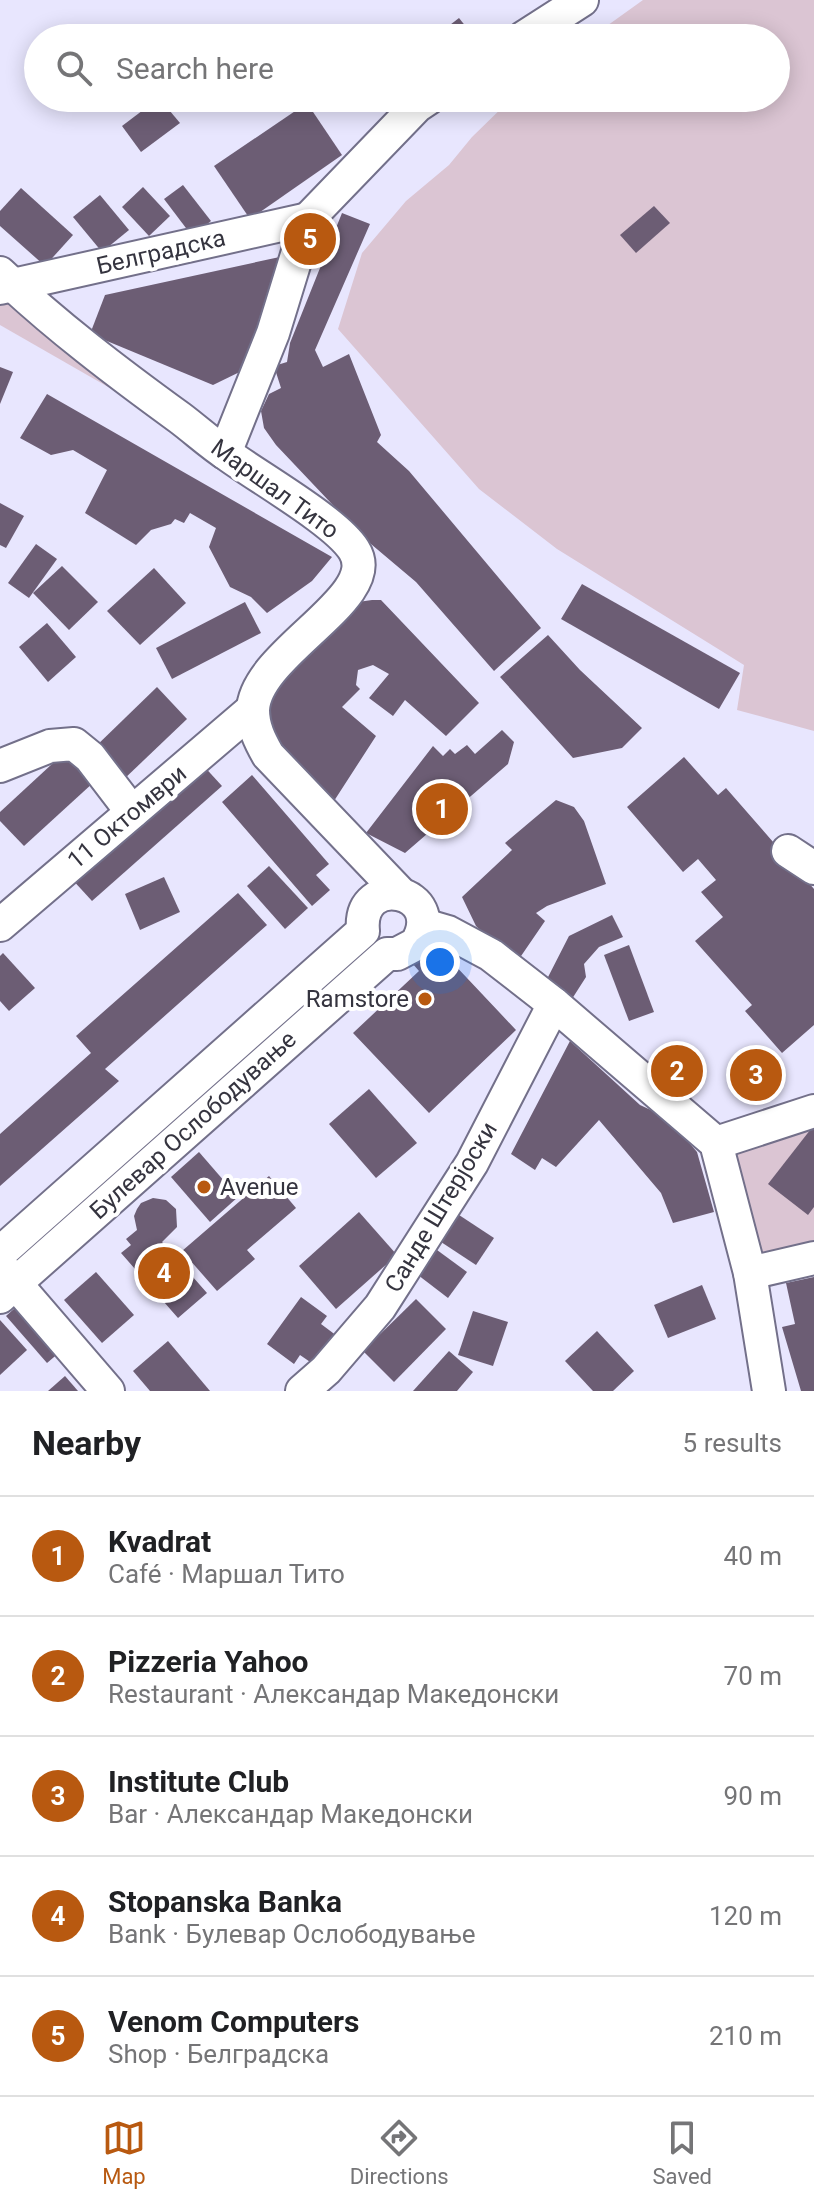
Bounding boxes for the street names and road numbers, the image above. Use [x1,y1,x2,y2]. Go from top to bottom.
street label: Белградска [94,224,228,280]
street label: Маршал Тито [206,433,344,545]
street label: 11 Октомври [62,759,192,875]
street label: Булевар Ослободување [84,1025,302,1225]
street label: Санде Штерјоски [379,1117,503,1297]

